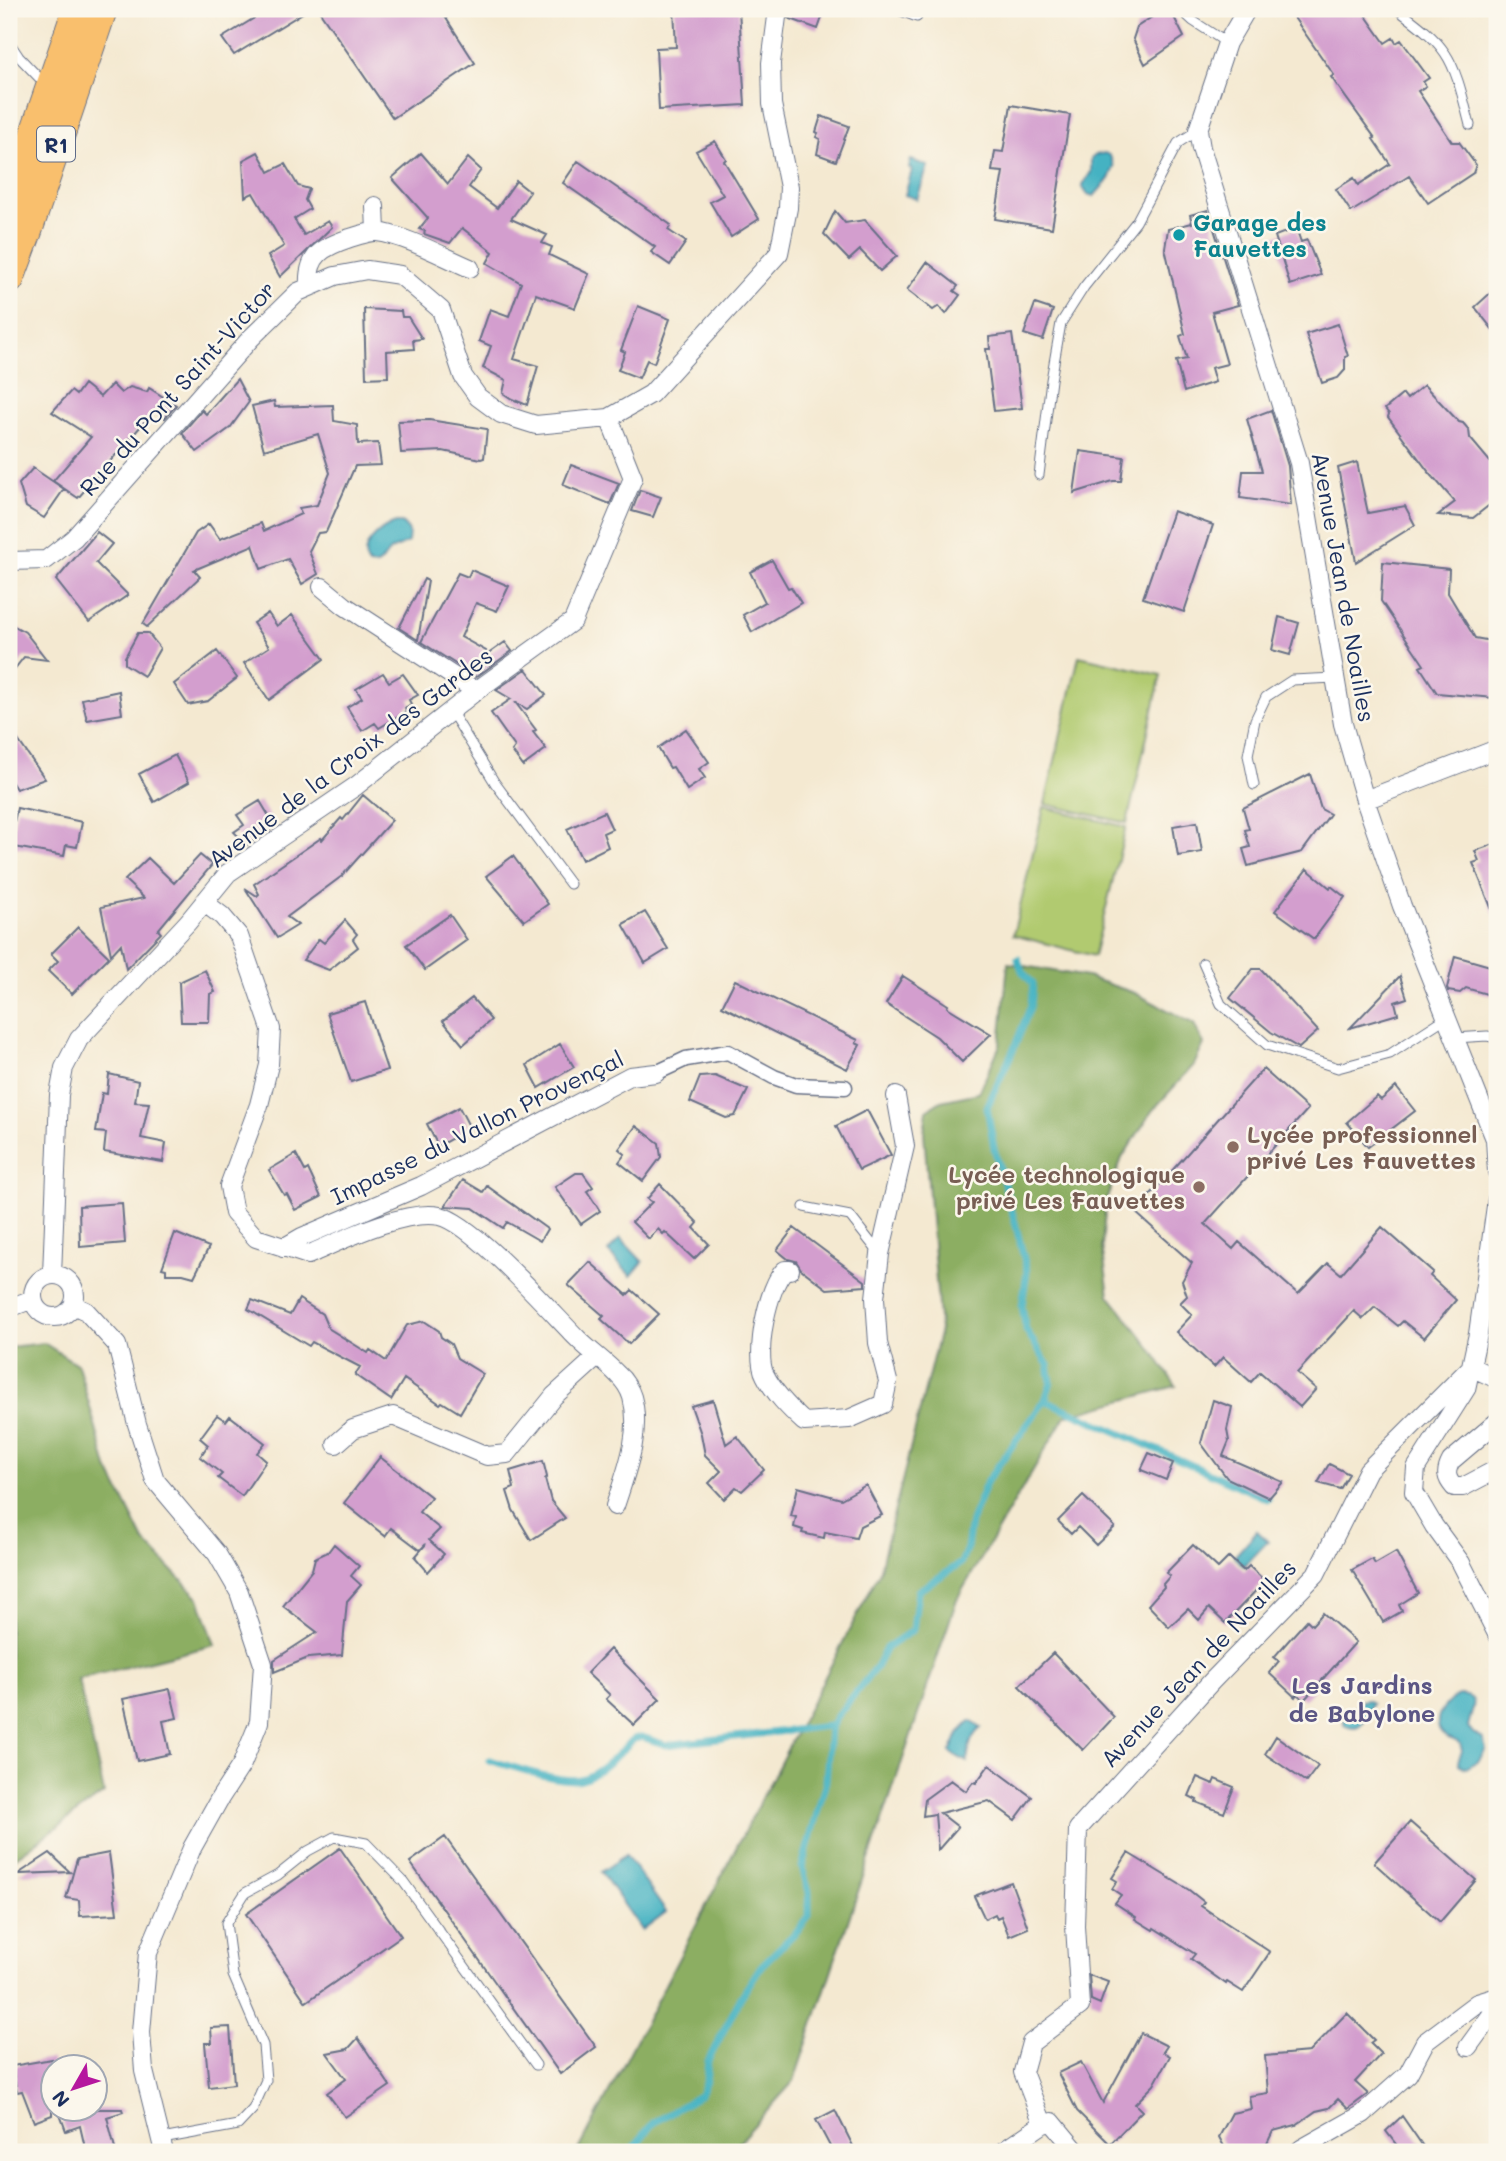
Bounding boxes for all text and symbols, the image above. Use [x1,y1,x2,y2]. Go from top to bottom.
road number: R1 [37,127,75,162]
place label: Garage des Fauvettes [1193,207,1327,263]
marker: Garage des Fauvettes [1171,227,1187,243]
street label: Rue du Pont Saint-Victor [73,274,281,502]
street label: Avenue Jean de Noailles [1305,450,1383,724]
street label: Avenue de la Croix des Gardes [202,640,498,874]
street label: Impasse du Vallon Provençal [326,1043,628,1211]
place label: Lycée professionnel privé Les Fauvettes [1247,1119,1477,1175]
marker: Lycée professionnel privé Les Fauvettes [1225,1139,1241,1155]
place label: Lycée technologique privé Les Fauvettes [948,1159,1185,1215]
marker: Lycée technologique privé Les Fauvettes [1191,1179,1207,1195]
street label: Avenue Jean de Noailles [1094,1553,1302,1773]
district label: Les Jardins de Babylone [1289,1669,1435,1728]
north arrow [38,2052,108,2122]
text: N [46,2086,75,2112]

